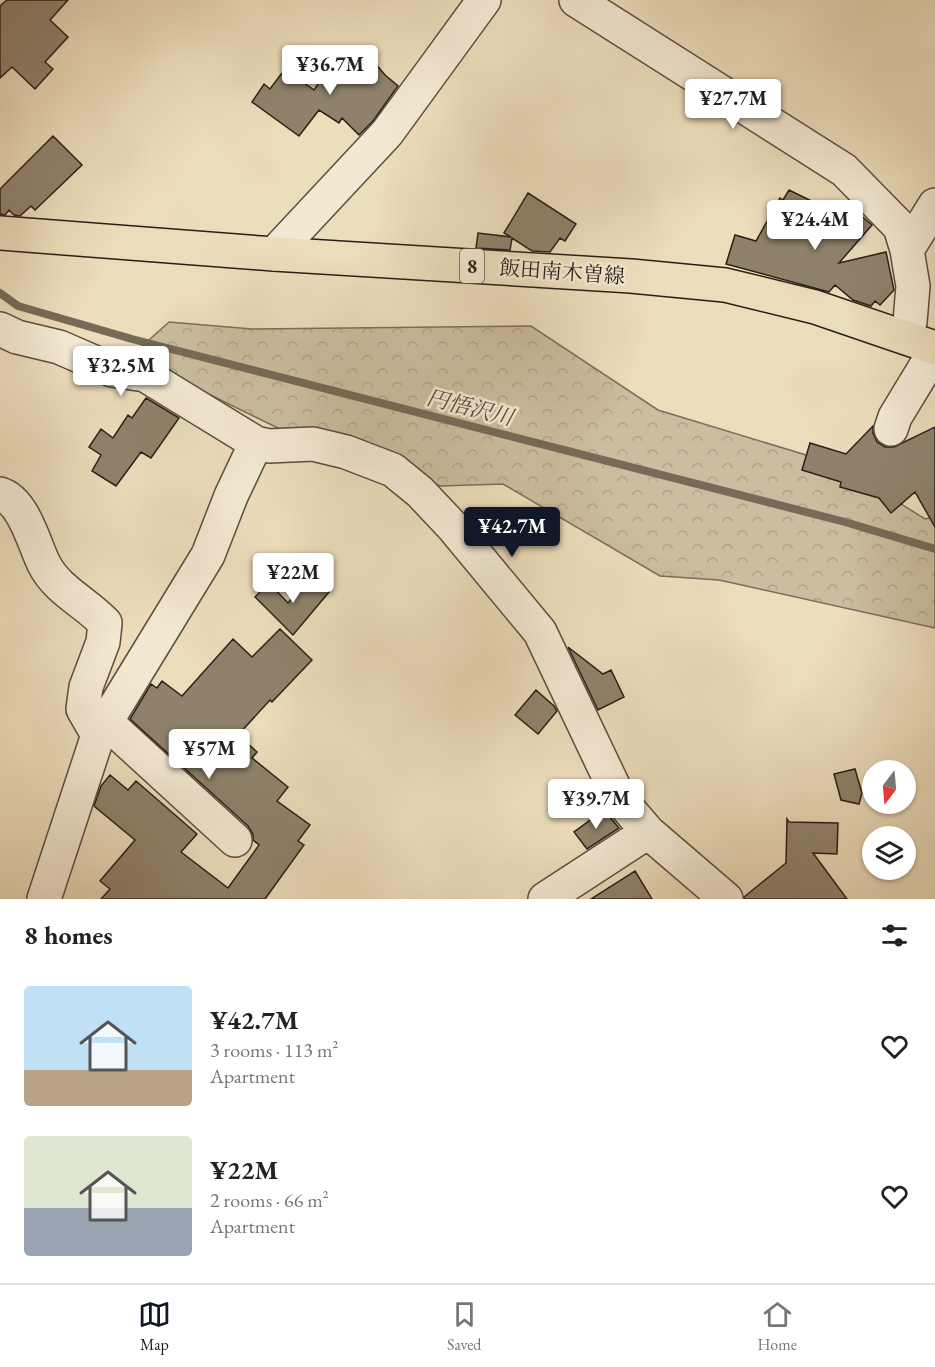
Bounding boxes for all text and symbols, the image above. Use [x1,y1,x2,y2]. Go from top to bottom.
pin: ¥36.7M [281,45,379,96]
text: ¥36.7M [296,51,364,77]
pin: ¥27.7M [684,79,782,130]
text: ¥27.7M [699,85,767,111]
pin: ¥24.4M [766,200,864,251]
text: ¥24.4M [781,206,849,232]
road number: 8 [460,249,484,283]
street label: 飯田南木曽線 [498,254,626,289]
pin: ¥32.5M [72,346,170,397]
text: ¥32.5M [87,352,155,378]
water label: 円悟沢川 [424,383,518,433]
pin: ¥42.7M [463,507,561,558]
text: ¥42.7M [478,513,546,539]
pin: ¥22M [257,553,329,604]
text: ¥22M [267,559,319,585]
pin: ¥57M [173,729,245,780]
text: ¥57M [183,735,235,761]
north arrow [862,760,916,814]
map controls [862,760,916,880]
pin: ¥39.7M [547,779,645,830]
text: ¥39.7M [562,785,630,811]
button: layers [862,826,916,880]
text: 8 homes [24,918,113,952]
icon: filters [878,919,911,952]
text: ¥42.7M [210,1003,299,1037]
icon: home [72,1010,144,1082]
icon: heart [878,1030,911,1063]
text: 3 rooms · 113 m² [210,1037,338,1063]
text: Apartment [210,1063,295,1089]
text: ¥22M [210,1153,278,1187]
icon: home [72,1160,144,1232]
icon: heart [878,1180,911,1213]
text: 2 rooms · 66 m² [210,1187,329,1213]
text: Apartment [210,1213,295,1239]
tab: Map [138,1298,171,1355]
tab: Saved [447,1298,481,1355]
tab: Home [757,1298,797,1355]

